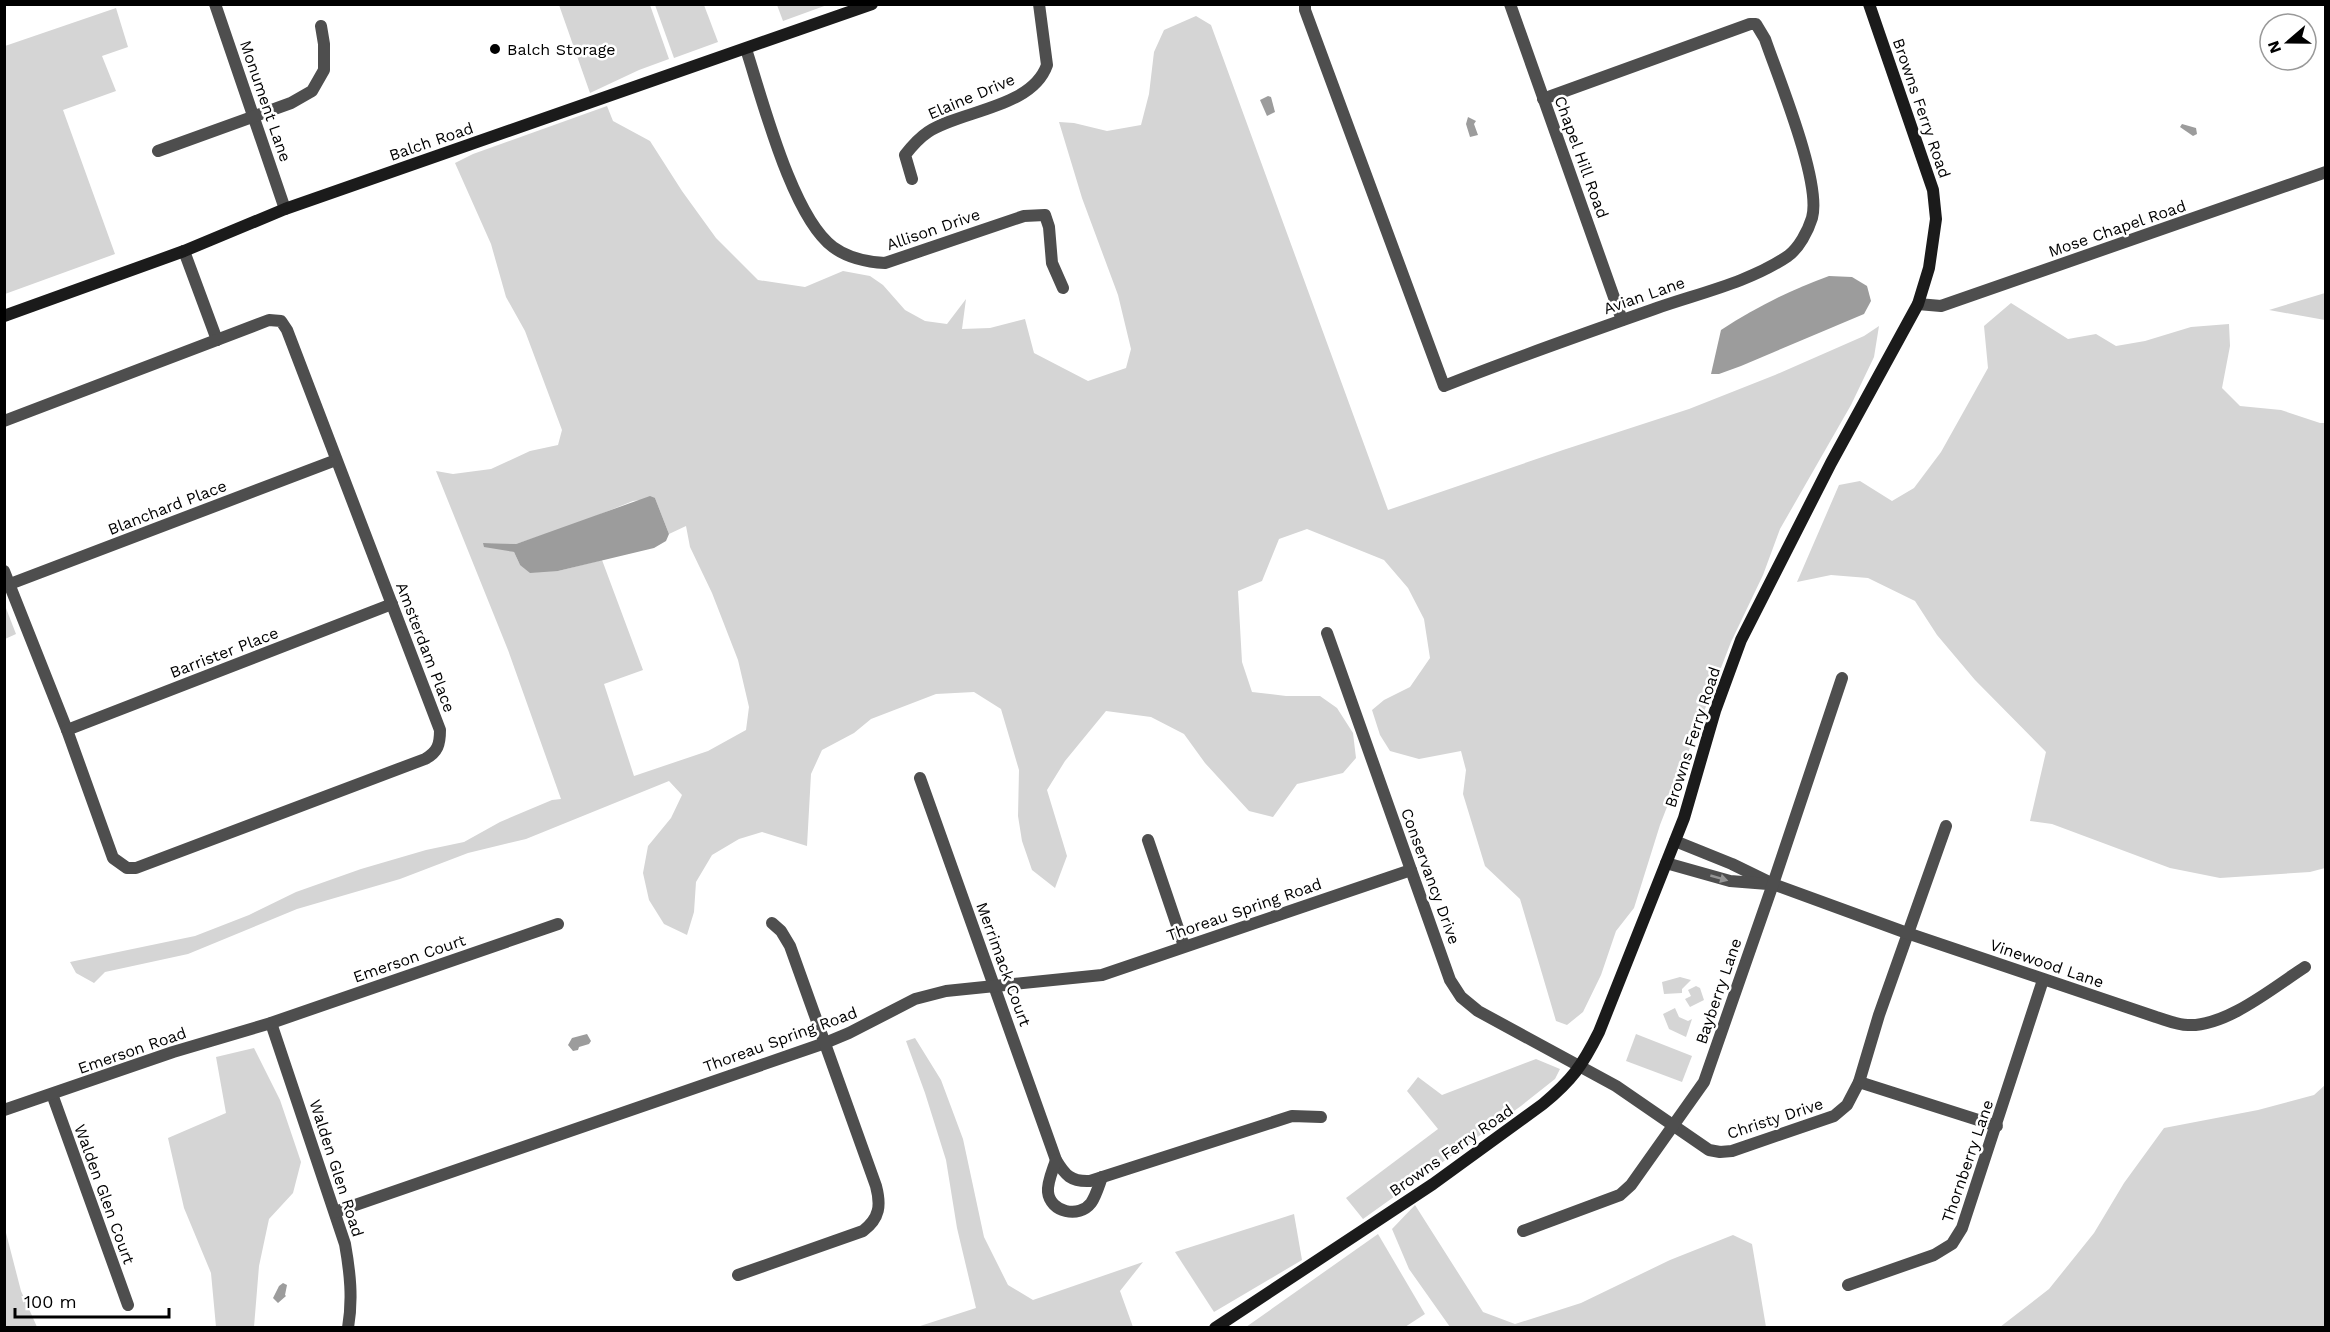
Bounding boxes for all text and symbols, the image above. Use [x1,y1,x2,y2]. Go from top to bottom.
north arrow [2258,12,2318,72]
street label: Browns Ferry Road [1889,36,1954,181]
street label: Monument Lane [236,38,295,164]
text: N [2263,38,2285,56]
place label: Balch Storage [507,40,615,59]
marker: Balch Storage [488,42,502,56]
street label: Elaine Drive [925,70,1018,123]
street label: Chapel Hill Road [1551,93,1612,221]
street label: Balch Road [387,118,476,165]
street label: Mose Chapel Road [2046,196,2188,261]
street label: Allison Drive [884,205,982,254]
street label: Avian Lane [1601,273,1687,318]
street label: Blanchard Place [105,476,229,539]
street label: Amsterdam Place [392,579,459,715]
street label: Barrister Place [167,623,281,682]
street label: Browns Ferry Road [1661,664,1724,810]
street label: Conservancy Drive [1397,805,1464,947]
street label: Thoreau Spring Road [1164,874,1324,945]
one-way arrow [1710,874,1728,883]
street label: Merrimack Court [972,899,1035,1029]
street label: Emerson Court [351,930,468,987]
street label: Vinewood Lane [1987,935,2106,992]
street label: Bayberry Lane [1691,936,1745,1047]
street label: Thoreau Spring Road [700,1003,860,1076]
street label: Emerson Road [75,1023,189,1078]
street label: Christy Drive [1725,1094,1826,1143]
street label: Walden Glen Road [305,1097,368,1239]
street label: Thornberry Lane [1938,1097,1997,1225]
street label: Browns Ferry Road [1386,1101,1517,1200]
street label: Walden Glen Court [70,1122,139,1267]
scale bar [15,1281,170,1319]
text: 100 m [24,1291,77,1312]

